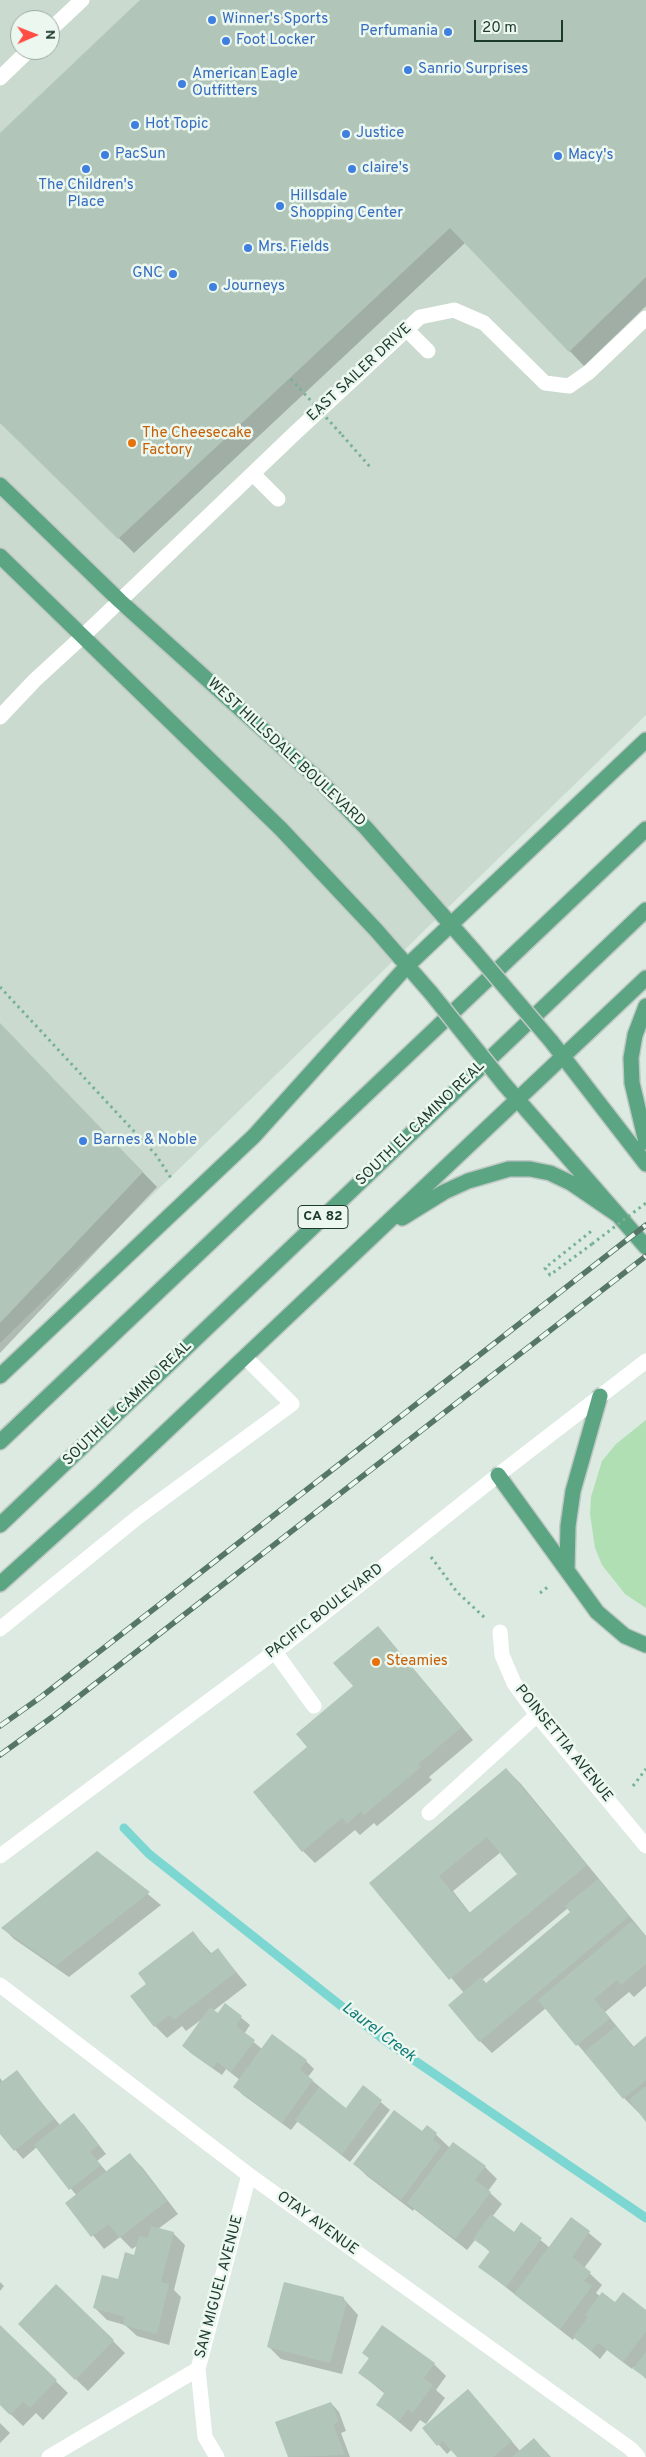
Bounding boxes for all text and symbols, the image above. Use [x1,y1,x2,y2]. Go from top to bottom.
north arrow [10,10,60,60]
scale bar [476,10,565,42]
place label: Winner's Sports [222,11,328,29]
marker: Winner's Sports [206,14,218,26]
text: 20 m [482,19,517,38]
place label: Perfumania [360,23,438,41]
marker: Perfumania [442,26,454,38]
text: N [41,30,58,40]
place label: Foot Locker [236,32,315,50]
marker: Foot Locker [220,35,232,47]
place label: Sanrio Surprises [418,61,528,79]
marker: Sanrio Surprises [402,64,414,76]
place label: American Eagle Outfitters [192,66,298,101]
marker: American Eagle Outfitters [176,78,188,90]
place label: Hot Topic [145,116,208,134]
marker: Hot Topic [129,119,141,131]
place label: Justice [356,125,404,143]
marker: Justice [340,128,352,140]
place label: PacSun [115,146,166,164]
place label: Macy's [568,147,614,165]
marker: PacSun [99,149,111,161]
marker: Macy's [552,150,564,162]
place label: claire's [362,160,409,178]
marker: The Children's Place [80,163,92,175]
marker: claire's [346,163,358,175]
place label: The Children's Place [38,177,134,212]
place label: Hillsdale Shopping Center [290,188,403,223]
marker: Hillsdale Shopping Center [274,200,286,212]
place label: Mrs. Fields [258,239,329,257]
marker: Mrs. Fields [242,242,254,254]
place label: GNC [132,265,163,283]
marker: GNC [167,268,179,280]
place label: Journeys [223,278,285,296]
marker: Journeys [207,281,219,293]
street label: EAST SAILER DRIVE [304,320,416,426]
place label: The Cheesecake Factory [142,425,252,460]
marker: The Cheesecake Factory [126,437,138,449]
street label: WEST HILLSDALE BOULEVARD [203,675,369,831]
street label: SOUTH EL CAMINO REAL [353,1058,489,1190]
place label: Barnes & Noble [93,1132,197,1150]
marker: Barnes & Noble [77,1135,89,1147]
road number: CA 82 [298,1206,348,1228]
street label: SOUTH EL CAMINO REAL [60,1338,196,1470]
street label: PACIFIC BOULEVARD [263,1561,387,1663]
place label: Steamies [386,1653,448,1671]
marker: Steamies [370,1656,382,1668]
street label: POINSETTIA AVENUE [510,1682,616,1806]
water label: Laurel Creek [337,1999,419,2067]
street label: OTAY AVENUE [273,2188,361,2260]
street label: SAN MIGUEL AVENUE [192,2213,248,2361]

